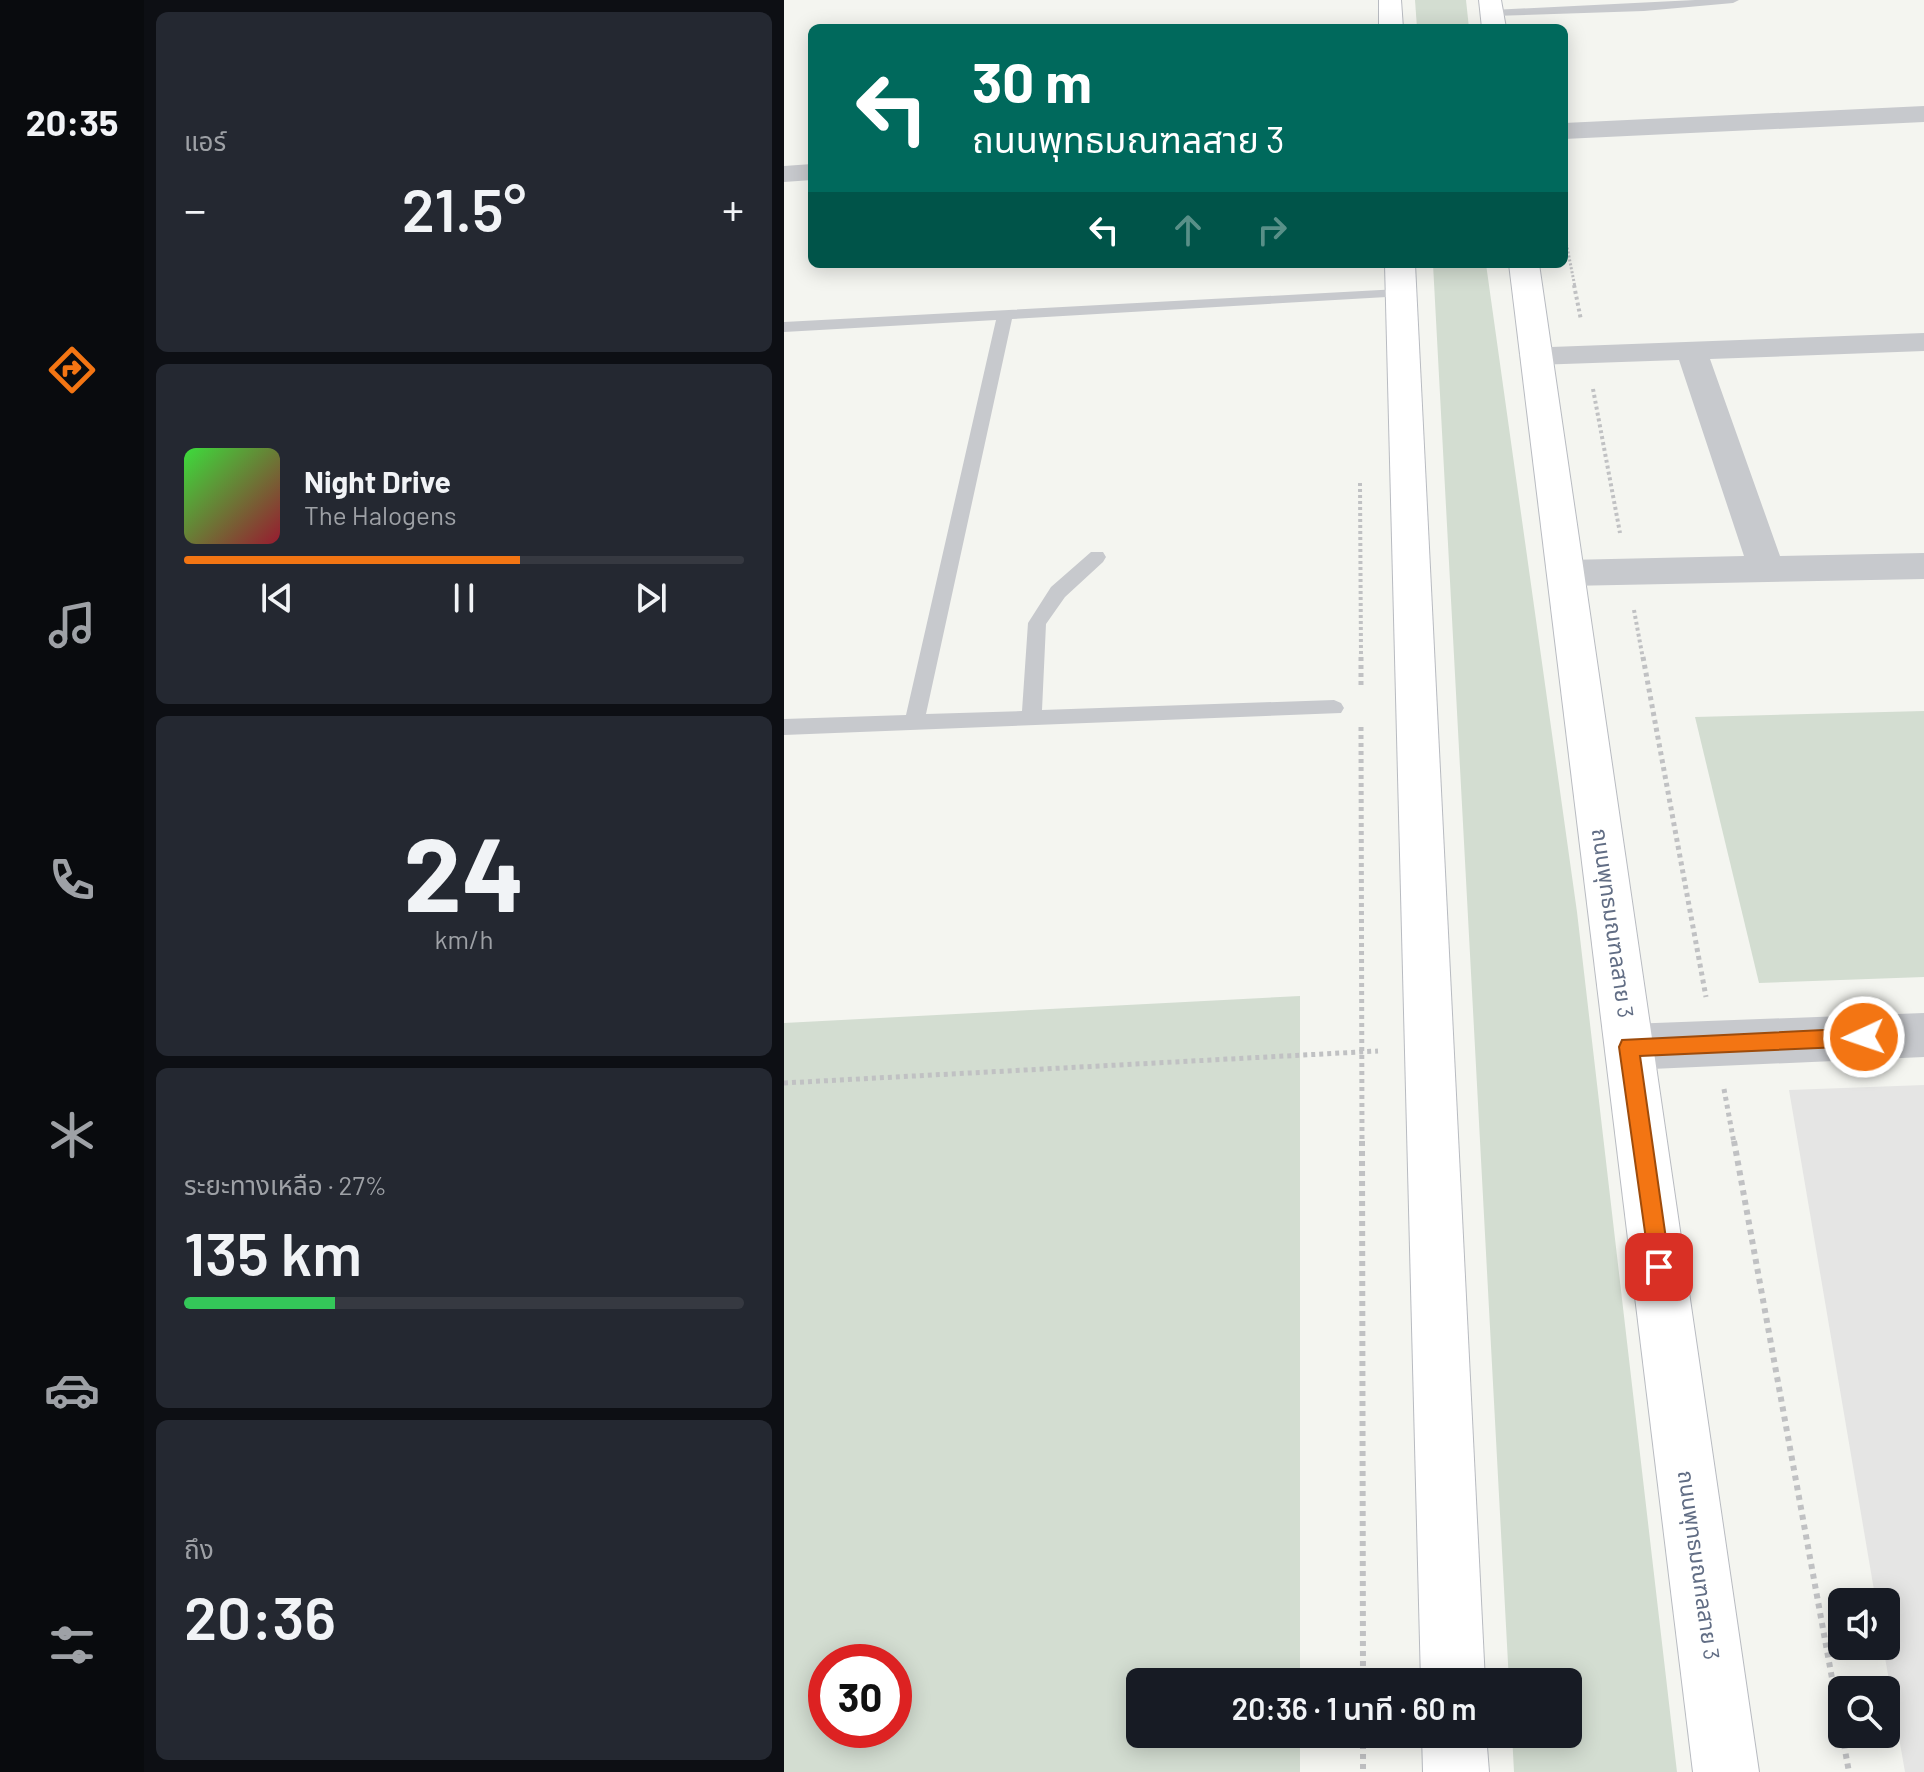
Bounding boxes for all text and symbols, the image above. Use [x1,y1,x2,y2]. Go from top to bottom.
text: 30 m [972,47,1092,114]
icon: left [840,56,944,160]
text: 20:35 [26,100,118,143]
text: ถนนพุทธมณฑลสาย 3 [972,117,1285,160]
text: แอร์ [184,125,226,156]
text: 21.5° [402,172,526,244]
text: − [184,182,206,235]
text: + [722,182,744,235]
icon: left [1082,208,1126,252]
icon: ahead [1166,208,1210,252]
icon: right [1250,208,1294,252]
icon: directions [44,342,100,398]
text: Night Drive [304,463,451,499]
text: The Halogens [304,499,456,530]
icon: previous [255,576,299,620]
icon: pause [442,576,486,620]
icon: next [629,576,673,620]
icon: music [44,597,100,653]
text: 24 [403,808,525,933]
street label: ถนนพุทธมณฑลสาย 3 [1586,826,1640,1020]
icon: phone [44,852,100,908]
text: km/h [435,923,493,954]
position arrow [1822,995,1906,1079]
icon: climate [44,1107,100,1163]
text: ระยะทางเหลือ · 27% [184,1169,387,1200]
text: 135 km [184,1216,362,1288]
pin [1625,1233,1693,1301]
icon: arrive [1637,1245,1681,1289]
icon: car [44,1362,100,1418]
street label: ถนนพุทธมณฑลสาย 3 [1672,1468,1726,1662]
text: ถึง [184,1533,214,1564]
text: 20:36 [184,1580,336,1652]
map controls [1828,1588,1900,1748]
button: sound [1828,1588,1900,1660]
icon: filters [44,1617,100,1673]
speed limit sign: 30 [808,1644,912,1748]
button: search [1828,1676,1900,1748]
text: 20:36 · 1 นาที · 60 m [1232,1690,1476,1726]

